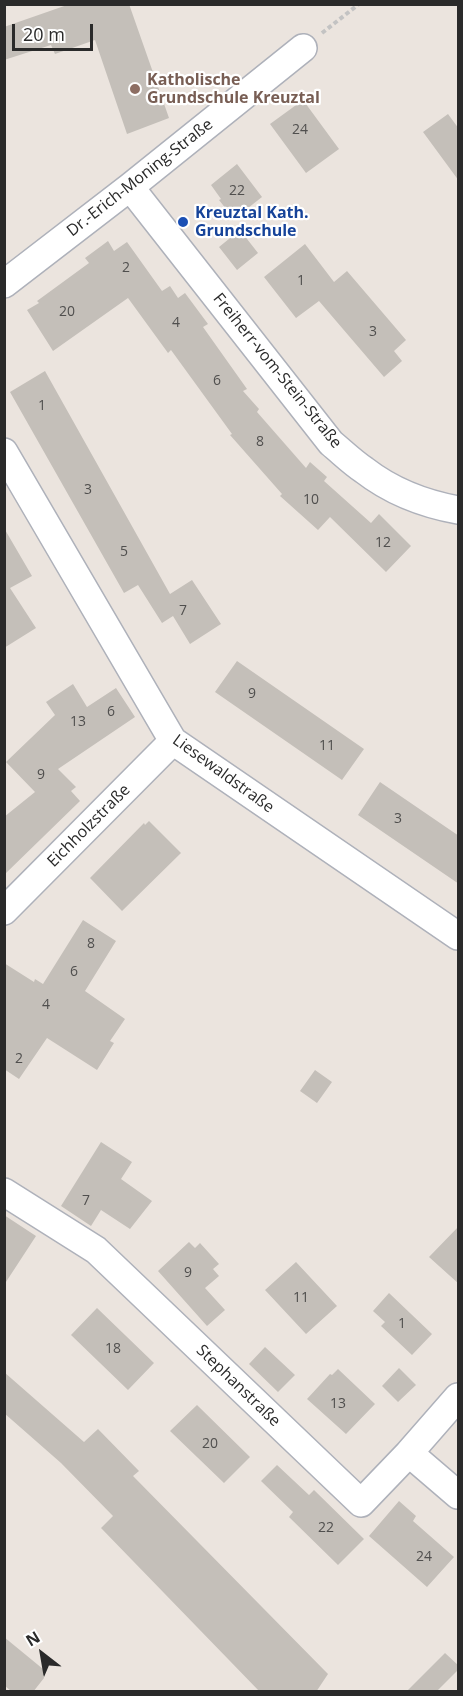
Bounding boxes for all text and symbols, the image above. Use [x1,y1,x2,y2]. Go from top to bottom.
scale bar [15,12,96,50]
text: 20 m [23,22,65,46]
place label: Katholische Grundschule Kreuztal [147,70,320,108]
marker: Katholische Grundschule Kreuztal [128,82,142,96]
street label: Dr.-Erich-Moning-Straße [63,115,217,241]
house number: 24 [292,122,308,138]
house number: 22 [229,183,245,199]
place label: Kreuztal Kath. Grundschule [195,203,309,241]
marker: Kreuztal Kath. Grundschule [176,215,190,229]
house number: 2 [122,260,130,276]
house number: 1 [297,273,305,289]
street label: Freiherr-vom-Stein-Straße [209,290,345,452]
house number: 20 [59,304,75,320]
house number: 4 [172,315,180,331]
house number: 3 [369,324,377,340]
house number: 6 [213,373,221,389]
house number: 1 [38,398,46,414]
house number: 8 [256,434,264,450]
house number: 3 [84,482,92,498]
house number: 10 [303,492,319,508]
house number: 12 [375,535,391,551]
house number: 5 [120,544,128,560]
house number: 7 [179,603,187,619]
house number: 9 [248,686,256,702]
house number: 6 [107,704,115,720]
house number: 13 [70,714,86,730]
street label: Liesewaldstraße [168,731,278,817]
house number: 11 [319,738,335,754]
house number: 9 [37,767,45,783]
street label: Eichholzstraße [44,781,134,871]
house number: 3 [394,811,402,827]
house number: 8 [87,936,95,952]
house number: 6 [70,964,78,980]
house number: 4 [42,997,50,1013]
house number: 2 [15,1051,23,1067]
house number: 7 [82,1193,90,1209]
house number: 9 [184,1265,192,1281]
house number: 11 [293,1290,309,1306]
house number: 1 [398,1316,406,1332]
house number: 18 [105,1341,121,1357]
street label: Stephanstraße [192,1341,284,1431]
house number: 13 [330,1396,346,1412]
house number: 20 [202,1436,218,1452]
house number: 22 [318,1520,334,1536]
house number: 24 [416,1549,432,1565]
north arrow [12,1624,72,1684]
text: N [21,1626,44,1651]

